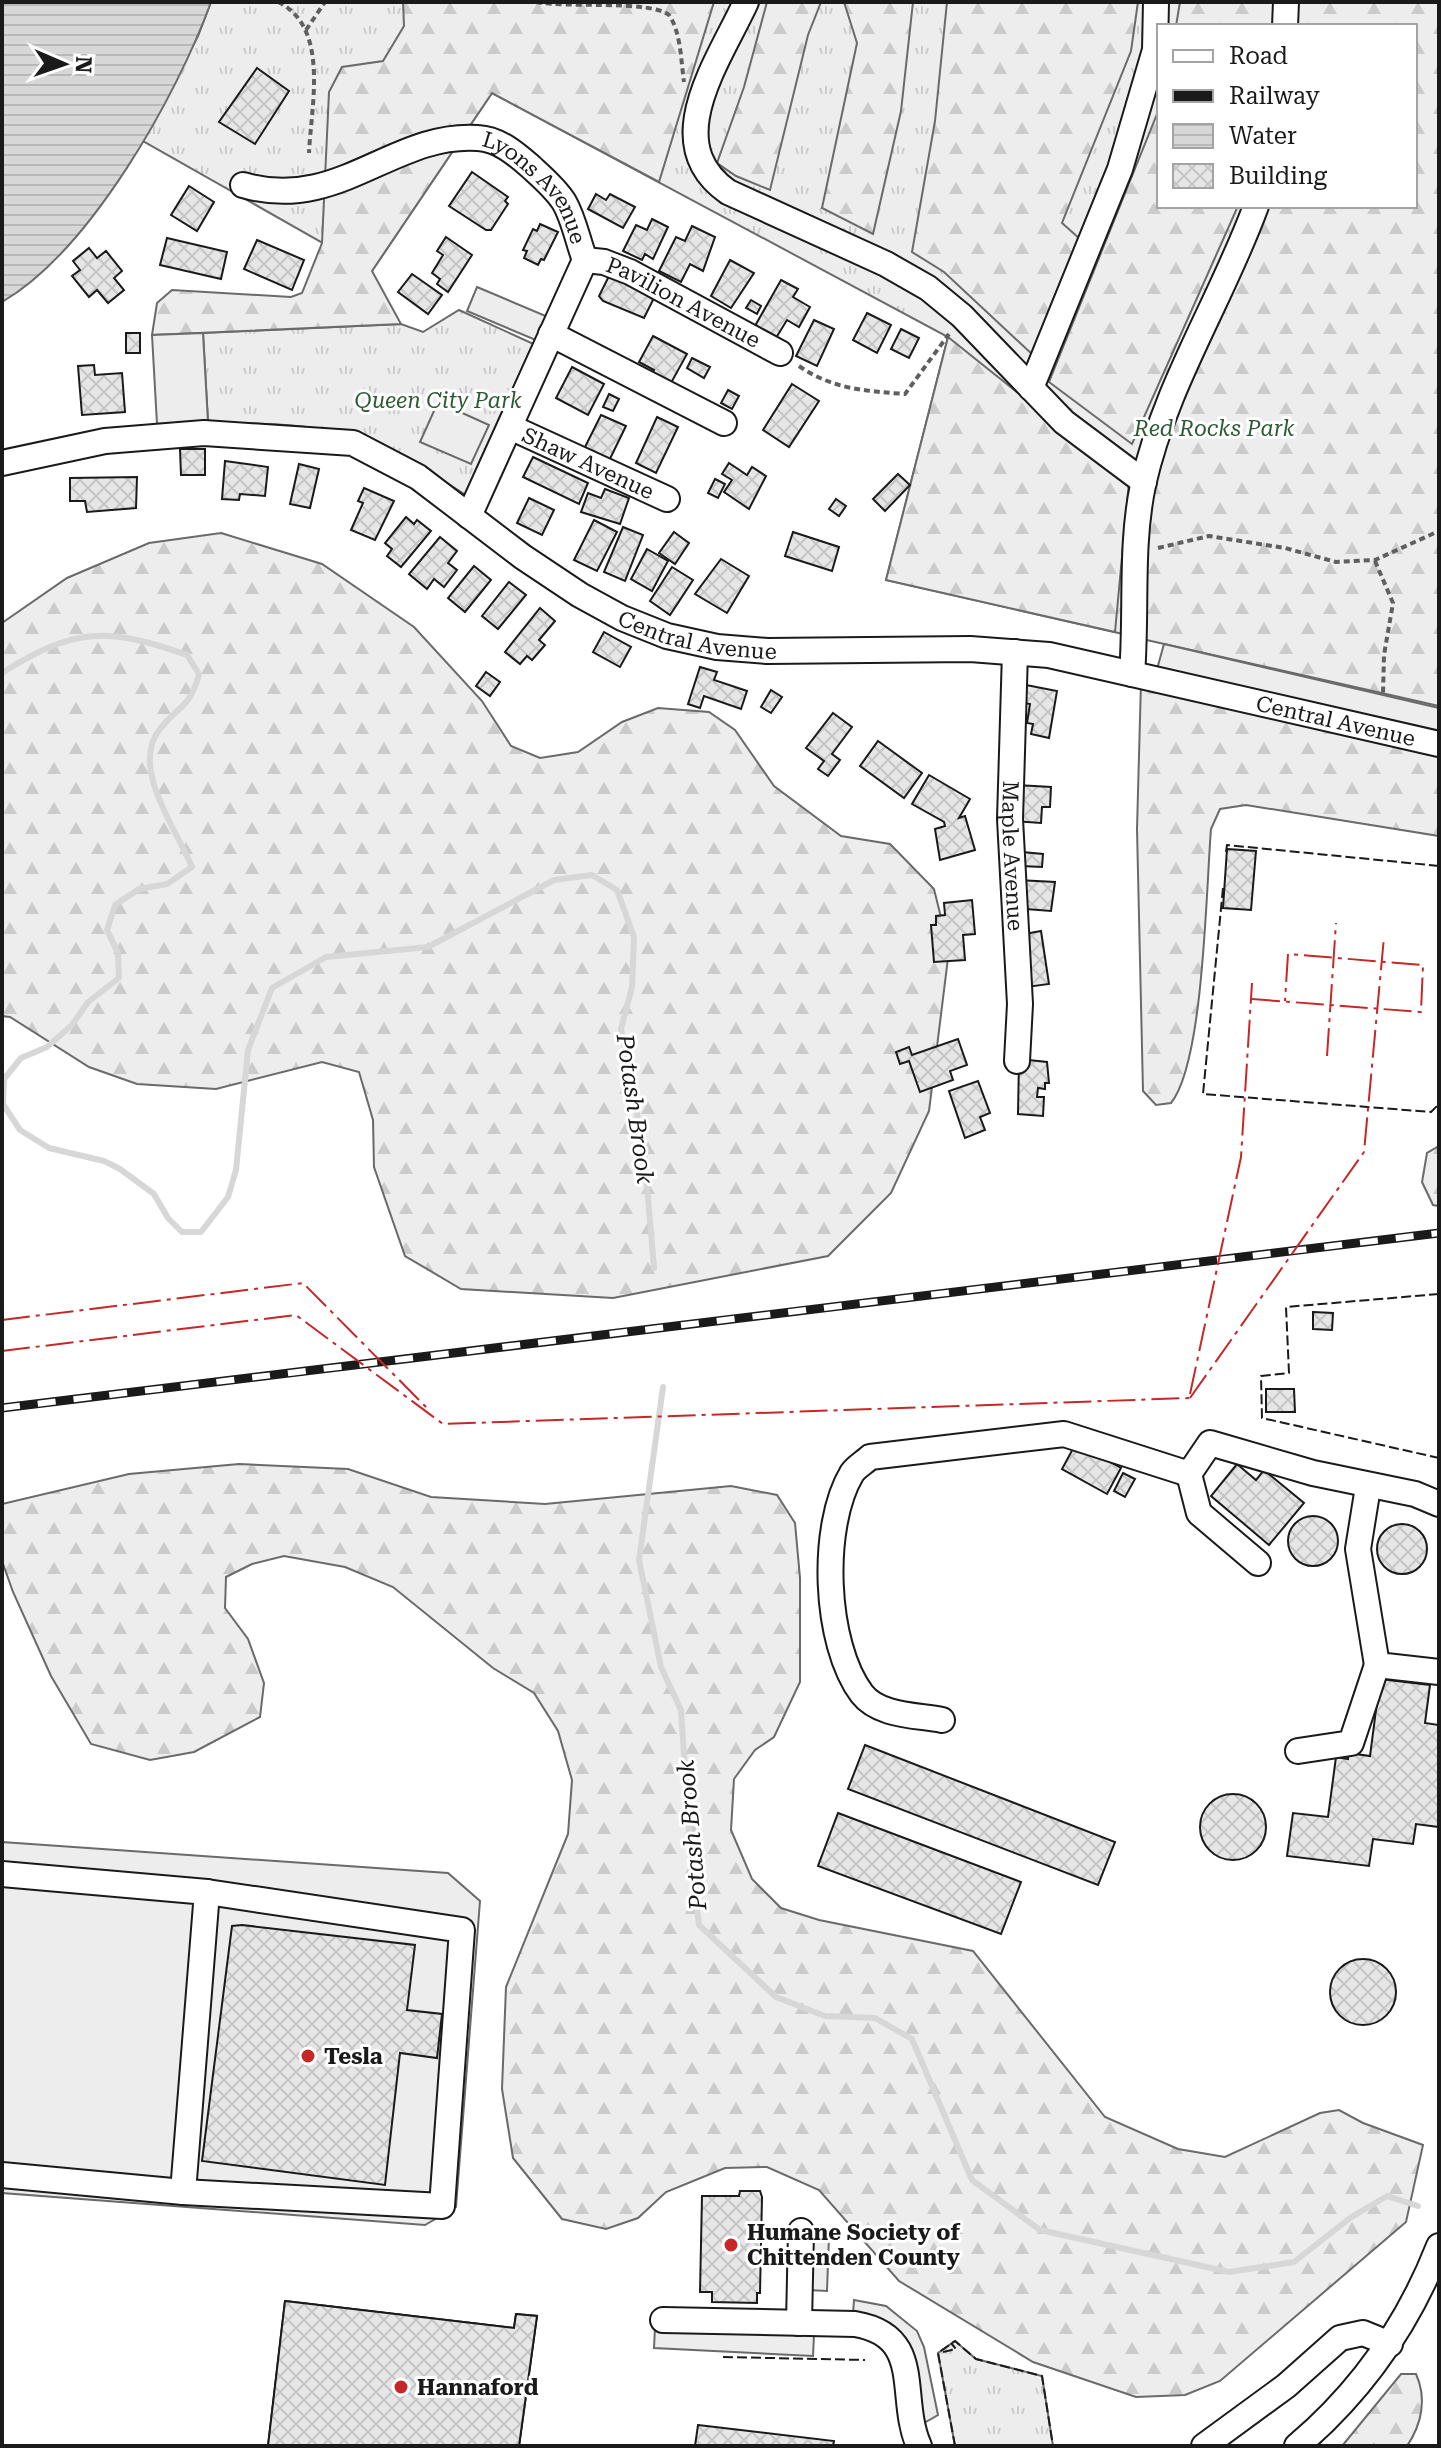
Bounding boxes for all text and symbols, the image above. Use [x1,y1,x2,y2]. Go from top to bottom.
north arrow [24,24,104,104]
legend [1157,24,1417,208]
text: Road [1229,42,1288,70]
text: N [71,56,96,74]
text: Railway [1229,82,1320,110]
text: Water [1229,122,1297,150]
street label: Lyons Avenue [480,126,591,247]
text: Building [1229,162,1327,190]
street label: Pavilion Avenue [603,252,765,353]
park label: Queen City Park [354,388,522,413]
park label: Red Rocks Park [1133,416,1294,441]
street label: Shaw Avenue [518,422,658,504]
street label: Central Avenue [615,605,777,664]
street label: Central Avenue [1254,690,1418,751]
street label: Maple Avenue [997,780,1029,932]
water label: Potash Brook [610,1031,659,1186]
water label: Potash Brook [671,1759,713,1912]
place label: Tesla [324,2044,383,2069]
marker: Tesla [299,2047,317,2065]
place label: Humane Society of Chittenden County [747,2220,960,2270]
marker: Humane Society of Chittenden County [722,2236,740,2254]
place label: Hannaford [417,2375,539,2400]
marker: Hannaford [392,2378,410,2396]

